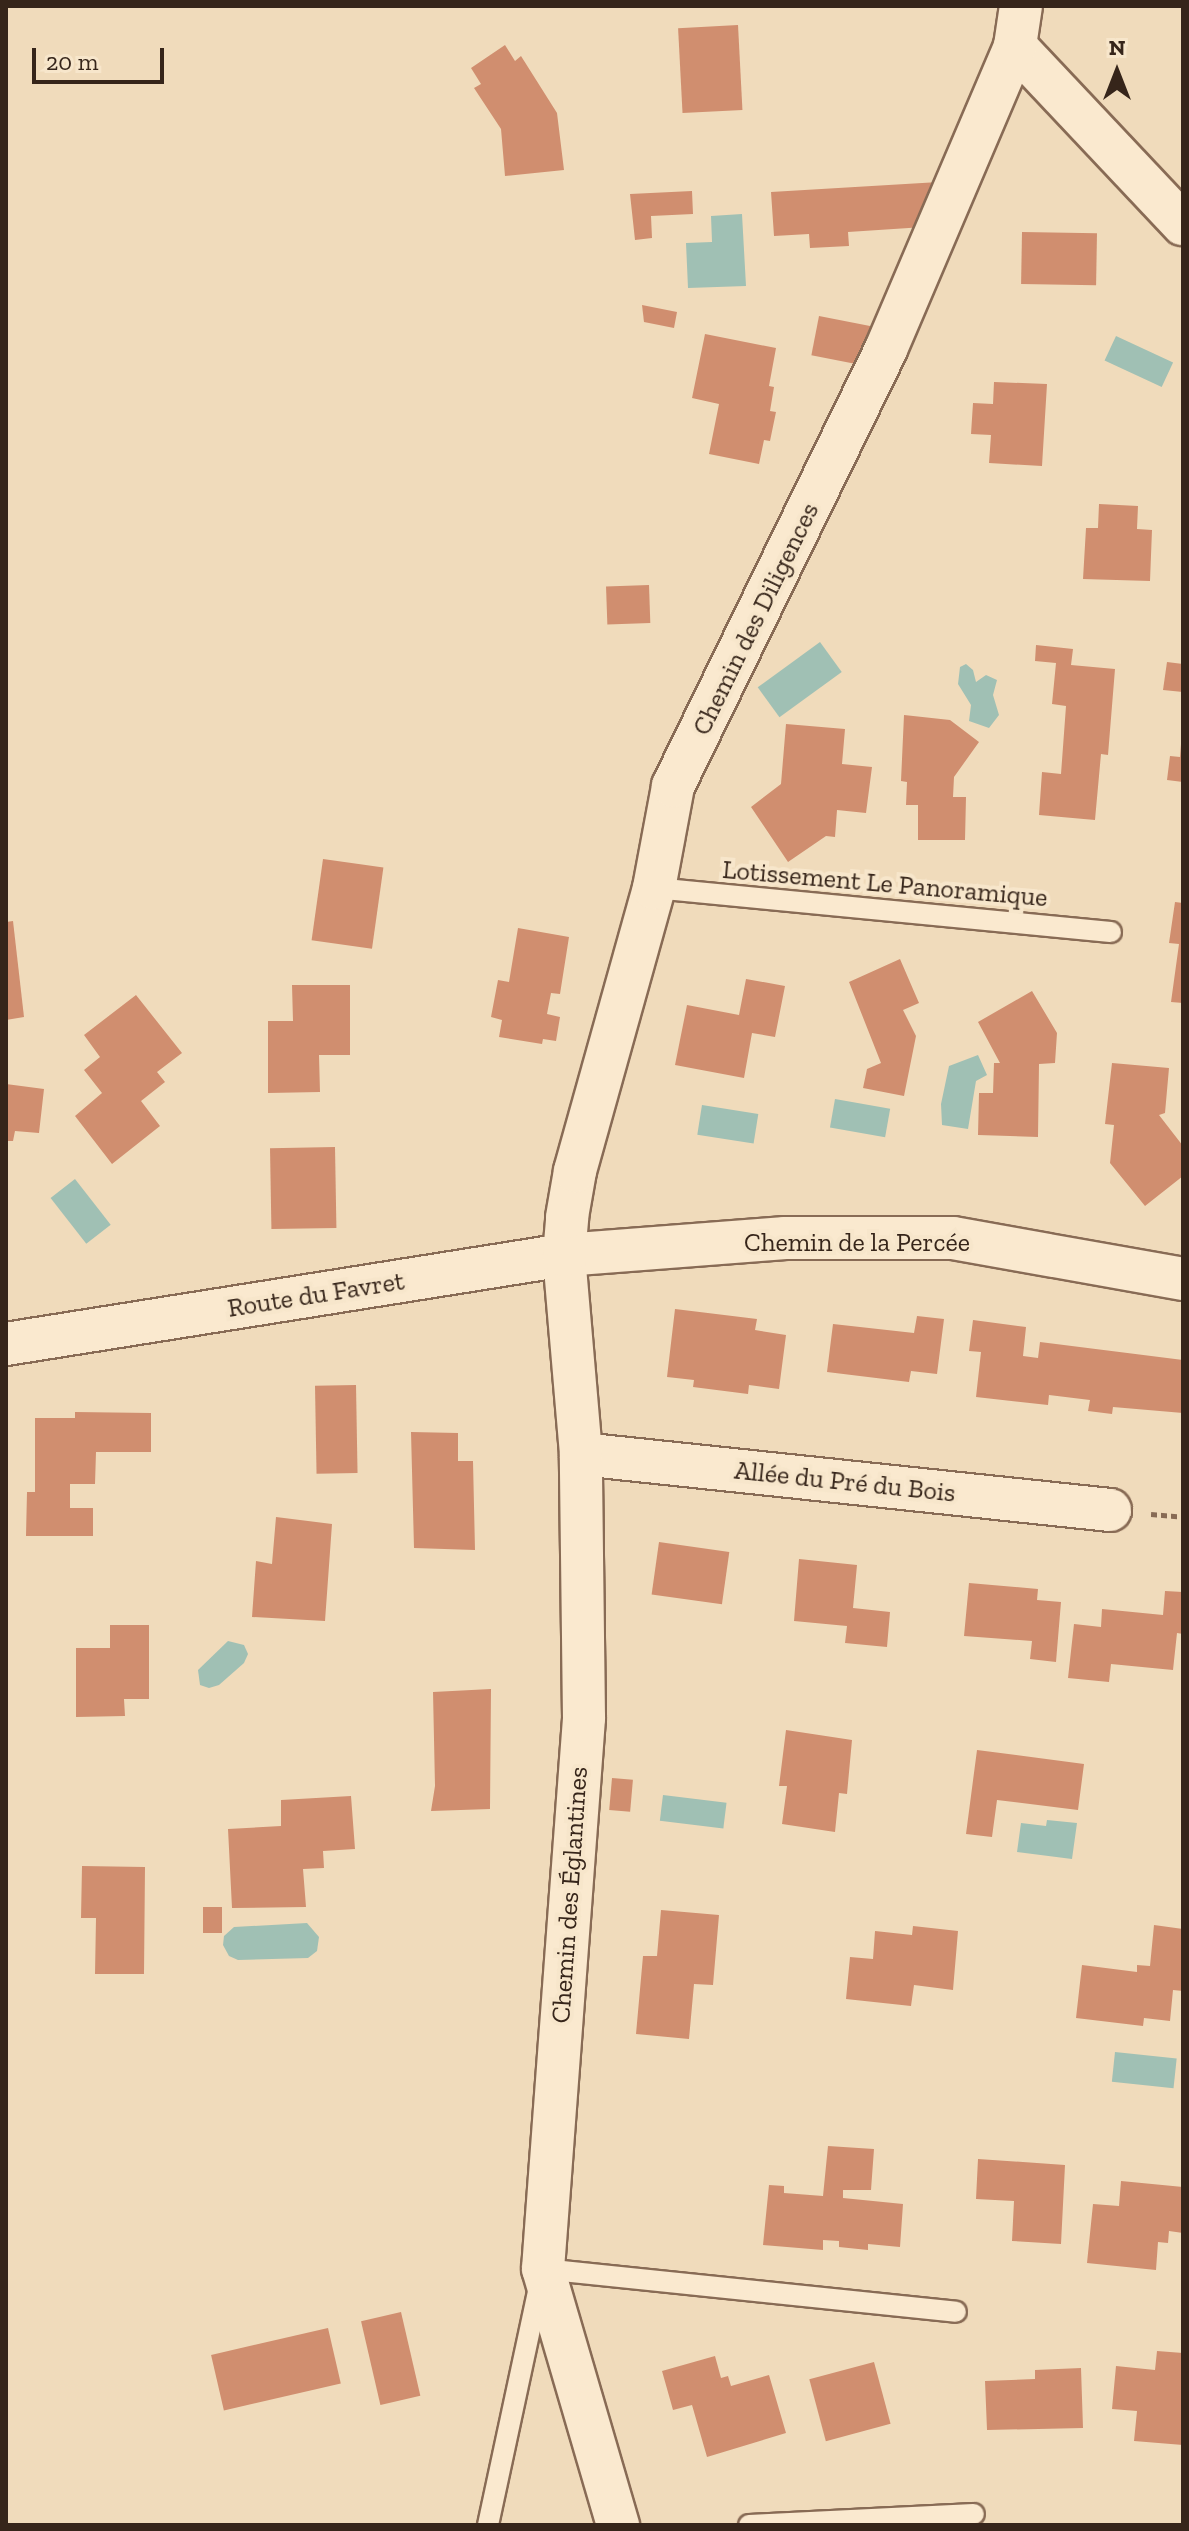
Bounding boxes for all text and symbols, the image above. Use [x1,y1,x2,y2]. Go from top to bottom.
scale bar [36,32,168,82]
north arrow [1077,32,1157,112]
text: N [1109,34,1125,61]
text: 20 m [46,47,98,76]
street label: Chemin des Diligences [686,498,826,740]
street label: Lotissement Le Panoramique [721,854,1049,914]
street label: Chemin de la Percée [744,1227,970,1259]
street label: Route du Favret [225,1266,407,1324]
street label: Allée du Pré du Bois [733,1455,957,1509]
street label: Chemin des Églantines [545,1766,595,2024]

